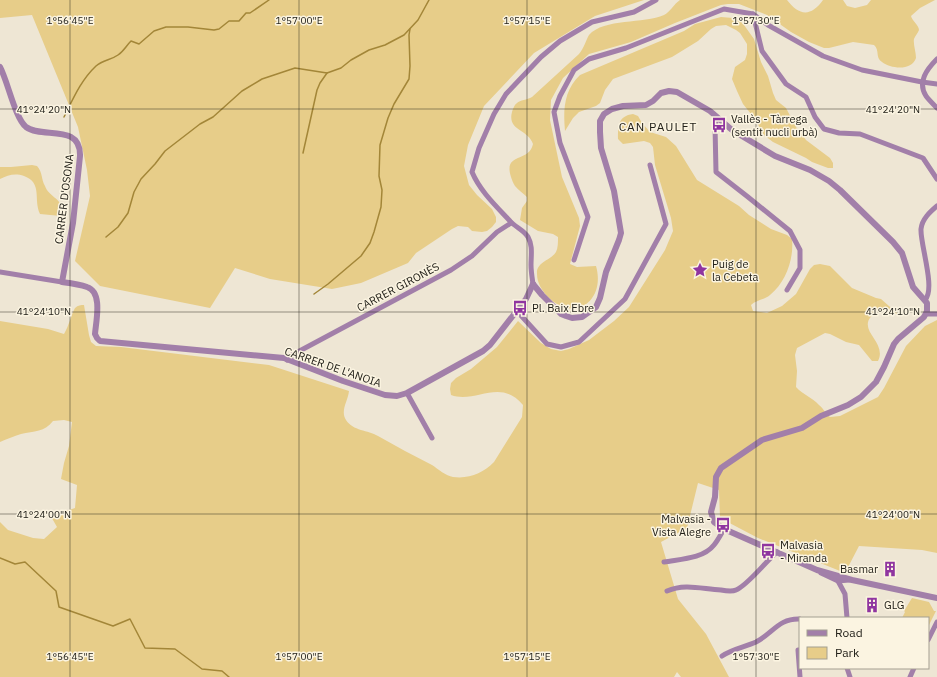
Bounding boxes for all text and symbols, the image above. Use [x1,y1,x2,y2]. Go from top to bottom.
text: 1°56'45"E [46,14,94,27]
text: 1°57'00"E [275,14,323,27]
text: 1°57'15"E [503,14,551,27]
text: 1°57'30"E [732,14,780,27]
text: 41°24'20"N [17,103,71,116]
text: 41°24'20"N [866,103,920,116]
place label: Vallès - Tàrrega (sentit nucli urbà) [731,112,818,139]
bus stop icon: Vallès - Tàrrega (sentit nucli urbà) [710,116,728,134]
district label: CAN PAULET [619,119,697,134]
street label: CARRER D'OSONA [52,153,76,245]
place label: Puig de la Cebeta [712,257,759,284]
street label: CARRER GIRONÈS [354,259,442,315]
place icon: Puig de la Cebeta [691,261,709,279]
bus stop icon: Pl. Baix Ebre [511,299,529,317]
place label: Pl. Baix Ebre [532,301,594,315]
text: 41°24'10"N [17,305,71,318]
text: 41°24'10"N [866,305,920,318]
street label: CARRER DE L'ANOIA [283,344,383,390]
text: 41°24'00"N [17,508,71,521]
text: 41°24'00"N [866,508,920,521]
place label: Malvasia - Vista Alegre [652,512,711,539]
bus stop icon: Malvasia - Vista Alegre [714,516,732,534]
place label: Malvasia - Miranda [780,538,827,565]
bus stop icon: Malvasia - Miranda [759,542,777,560]
building icon: Basmar [881,560,899,578]
place label: Basmar [840,562,878,576]
building icon: GLG [863,596,881,614]
place label: GLG [884,598,904,612]
legend [799,617,929,669]
text: Road [835,625,863,640]
text: Park [835,645,860,660]
text: 1°56'45"E [46,650,94,663]
text: 1°57'00"E [275,650,323,663]
text: 1°57'15"E [503,650,551,663]
text: 1°57'30"E [732,650,780,663]

